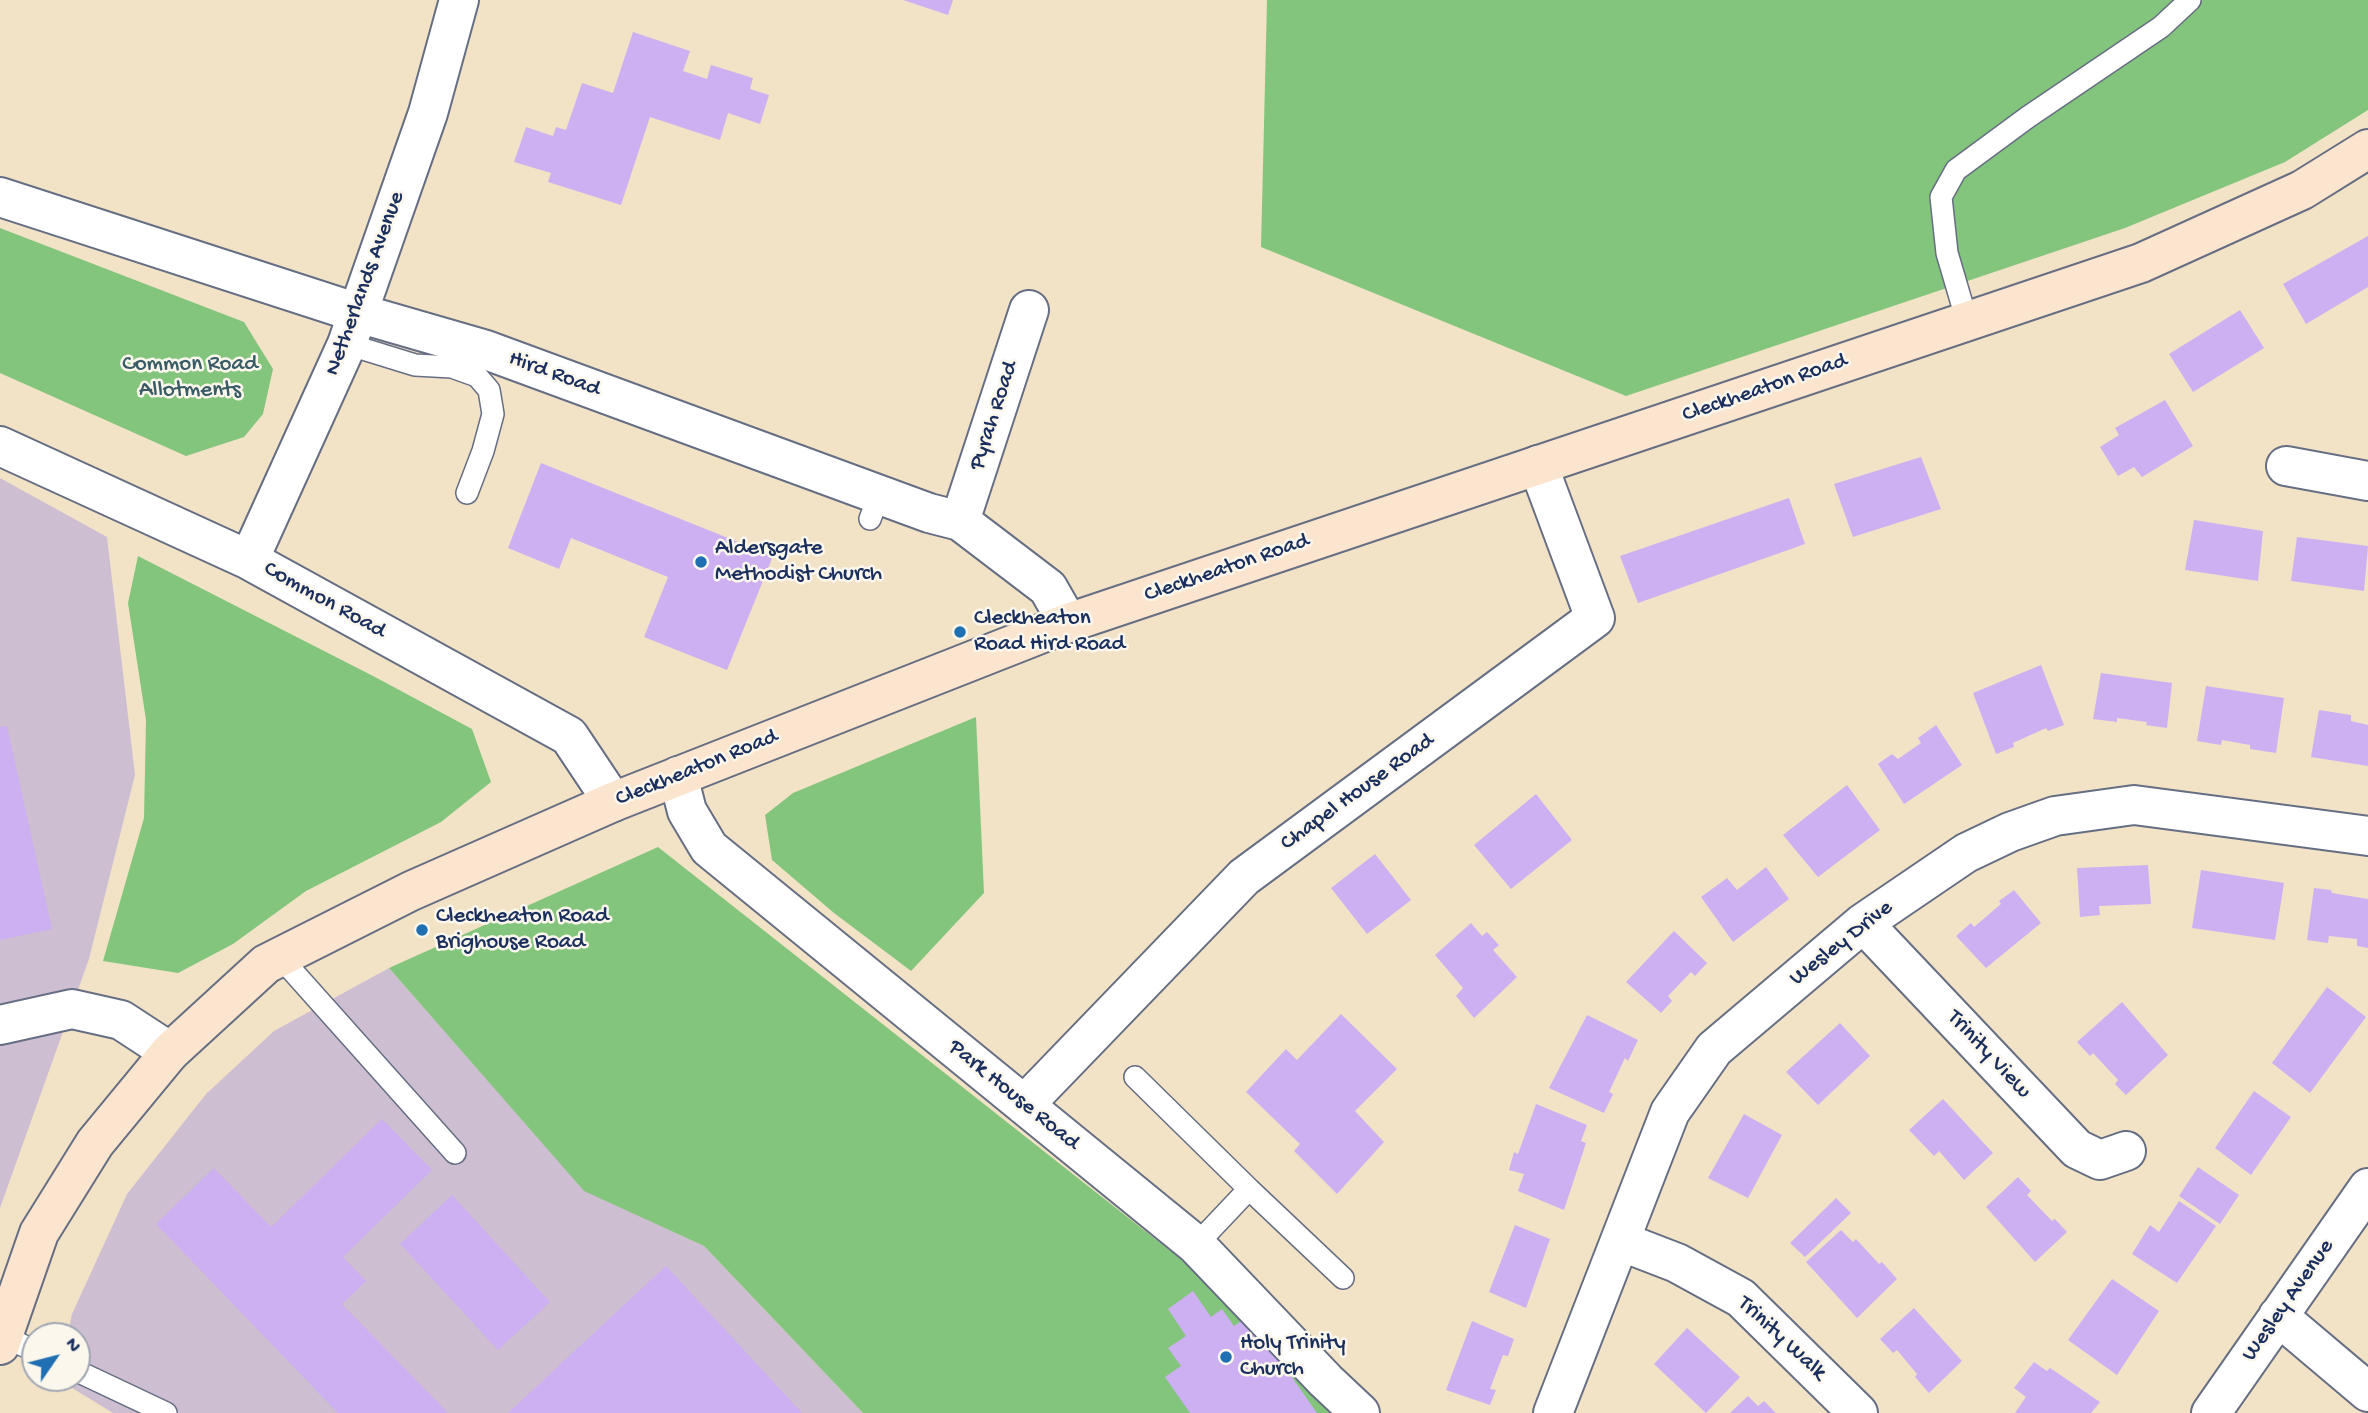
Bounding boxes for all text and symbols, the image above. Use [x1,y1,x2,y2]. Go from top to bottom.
street label: Netherlands Avenue [320,188,412,380]
street label: Hird Road [504,346,604,404]
street label: Cleckheaton Road [1679,348,1851,430]
park label: Common Road Allotments [122,351,258,405]
street label: Pyrah Road [964,358,1026,474]
street label: Cleckheaton Road [1141,528,1313,610]
place label: Aldersgate Methodist Church [715,535,882,589]
marker: Aldersgate Methodist Church [693,554,709,570]
street label: Common Road [258,556,390,646]
place label: Cleckheaton Road Hird Road [974,605,1125,659]
marker: Cleckheaton Road Hird Road [952,624,968,640]
street label: Cleckheaton Road [612,724,782,814]
street label: Chapel House Road [1276,728,1440,858]
street label: Wesley Drive [1785,895,1899,993]
place label: Cleckheaton Road Brighouse Road [436,903,608,957]
marker: Cleckheaton Road Brighouse Road [414,922,430,938]
street label: Trinity View [1940,1005,2036,1105]
street label: Park House Road [942,1035,1084,1157]
street label: Wesley Avenue [2237,1235,2341,1367]
street label: Trinity Walk [1731,1291,1831,1387]
north arrow [21,1322,91,1392]
place label: Holy Trinity Church [1240,1330,1345,1384]
text: N [59,1334,85,1357]
marker: Holy Trinity Church [1218,1349,1234,1365]

